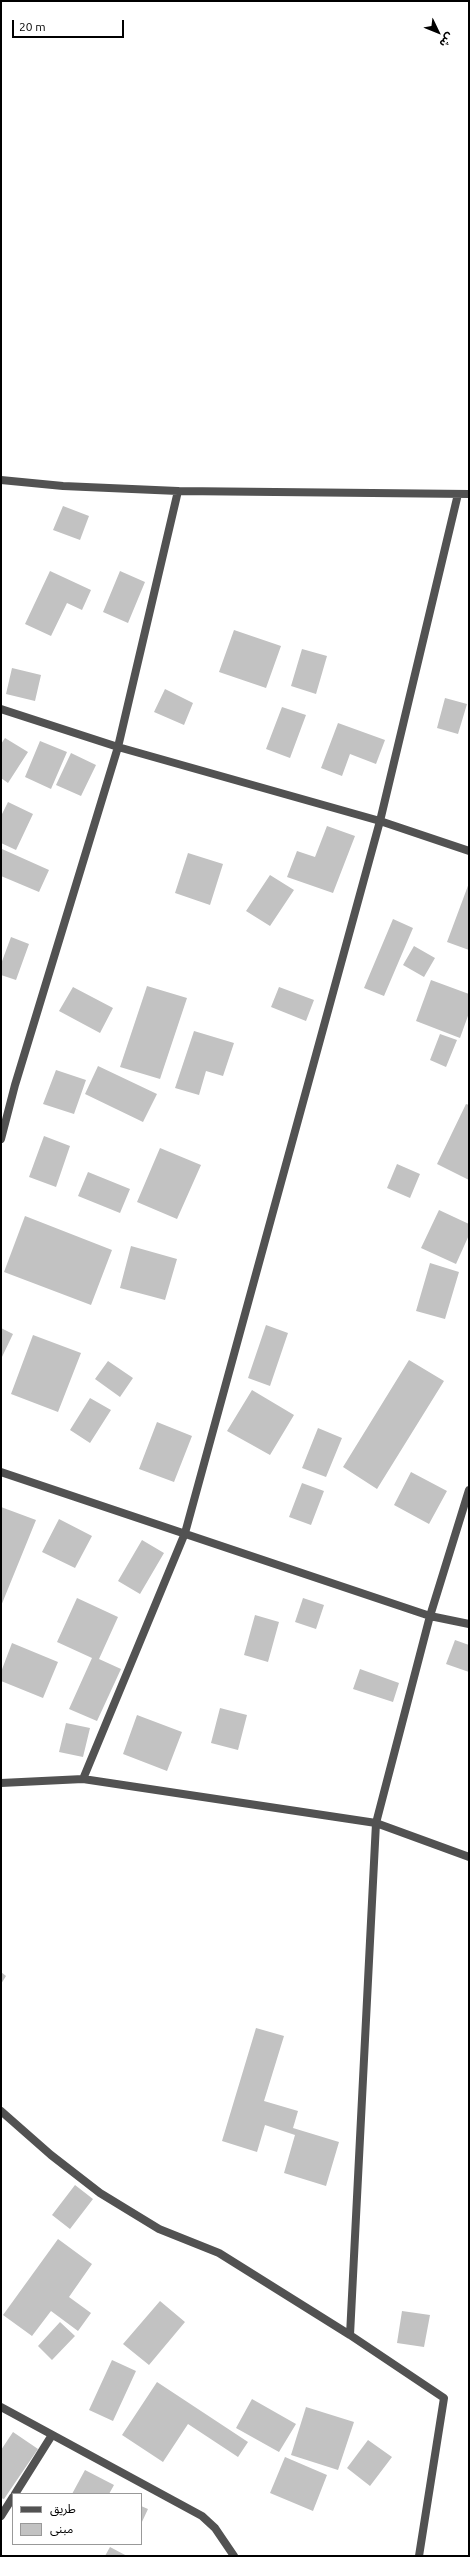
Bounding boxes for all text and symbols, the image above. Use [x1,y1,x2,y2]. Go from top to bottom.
scale bar [14,12,126,38]
north arrow [418,12,458,52]
text: 20 m [19,20,46,33]
text: ش [437,31,456,50]
legend [12,2493,142,2545]
text: طريق [50,2502,76,2515]
text: مبنى [50,2522,73,2535]

